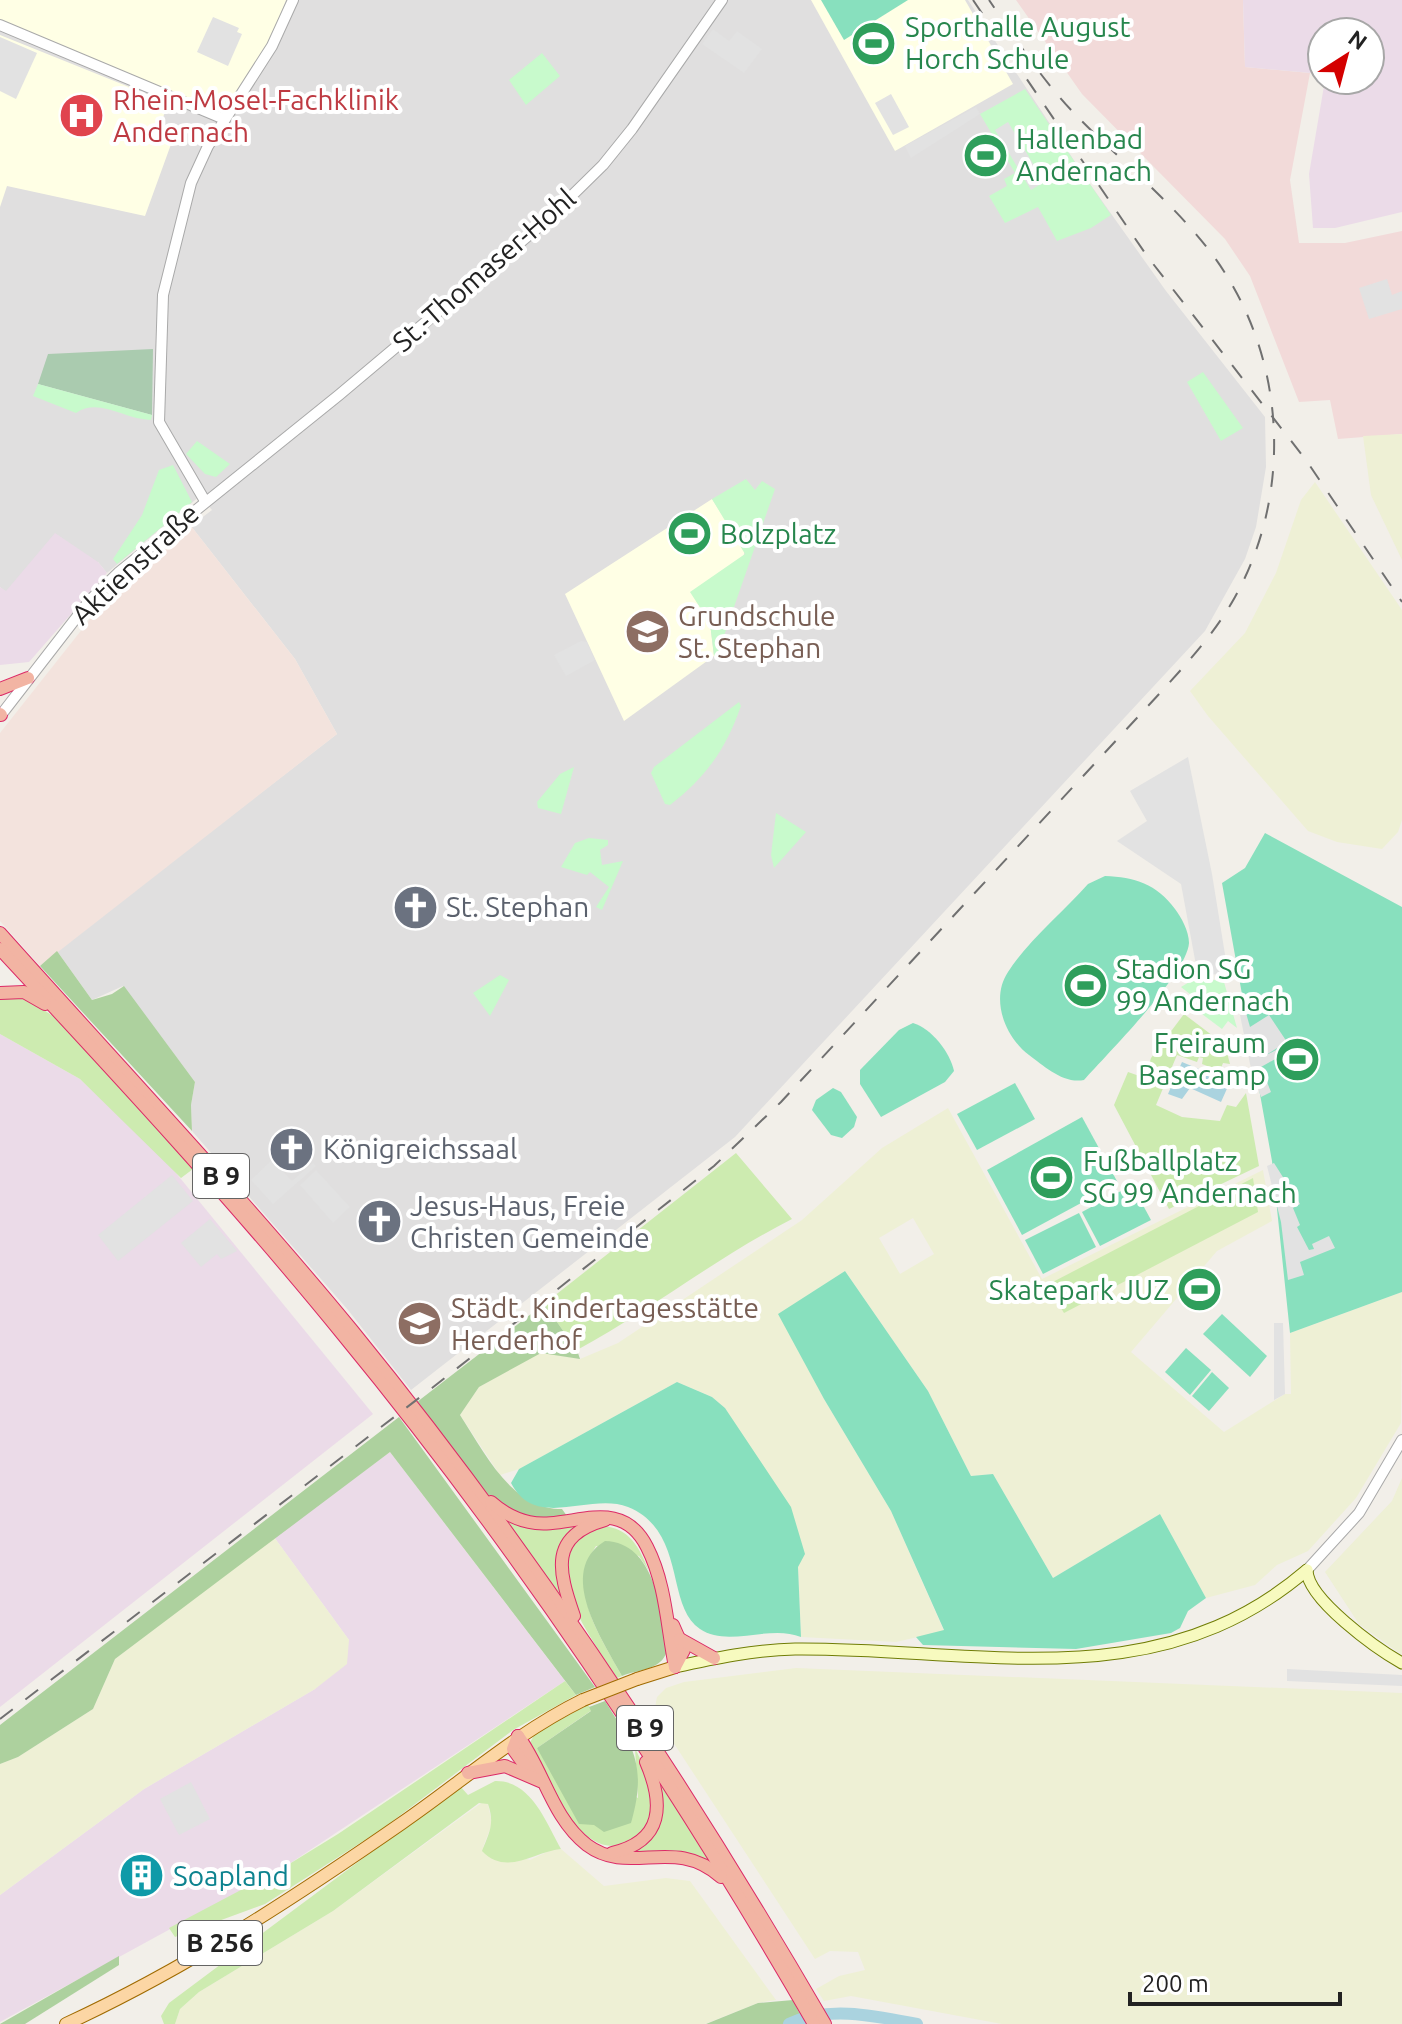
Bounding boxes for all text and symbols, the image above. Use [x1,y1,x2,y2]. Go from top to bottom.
place label: Sporthalle August Horch Schule [905,11,1130,74]
north arrow [1306,16,1386,96]
sports icon: Sporthalle August Horch Schule [850,19,898,67]
text: N [1344,24,1372,54]
place label: Rhein-Mosel-Fachklinik Andernach [113,84,399,147]
hospital icon: Rhein-Mosel-Fachklinik Andernach [58,92,106,140]
place label: Hallenbad Andernach [1016,123,1152,186]
sports icon: Hallenbad Andernach [961,131,1009,179]
street label: St.-Thomaser-Hohl [386,182,581,357]
street label: Aktienstraße [65,497,204,630]
sports icon: Bolzplatz [665,510,713,558]
place label: Bolzplatz [720,518,836,549]
place label: Grundschule St. Stephan [678,600,835,663]
school or university icon: Grundschule St. Stephan [623,608,671,656]
church icon: St. Stephan [391,883,439,931]
place label: St. Stephan [446,891,589,922]
place label: Stadion SG 99 Andernach [1116,953,1290,1016]
sports icon: Stadion SG 99 Andernach [1061,961,1109,1009]
place label: Freiraum Basecamp [1138,1027,1266,1090]
sports icon: Freiraum Basecamp [1273,1035,1321,1083]
church icon: Königreichssaal [268,1125,316,1173]
place label: Königreichssaal [323,1133,517,1164]
place label: Fußballplatz SG 99 Andernach [1083,1145,1297,1208]
sports icon: Fußballplatz SG 99 Andernach [1028,1153,1076,1201]
road number: B 9 [193,1154,249,1198]
place label: Jesus-Haus, Freie Christen Gemeinde [410,1190,650,1253]
church icon: Jesus-Haus, Freie Christen Gemeinde [355,1198,403,1246]
sports icon: Skatepark JUZ [1176,1266,1224,1314]
place label: Skatepark JUZ [989,1274,1169,1305]
place label: Städt. Kindertagesstätte Herderhof [451,1292,759,1355]
school or university icon: Städt. Kindertagesstätte Herderhof [396,1300,444,1348]
road number: B 9 [617,1706,673,1750]
building icon: Soapland [118,1852,166,1900]
place label: Soapland [173,1860,289,1891]
road number: B 256 [178,1921,262,1965]
scale bar [1130,1956,1340,2006]
text: 200 m [1142,1970,1209,1997]

